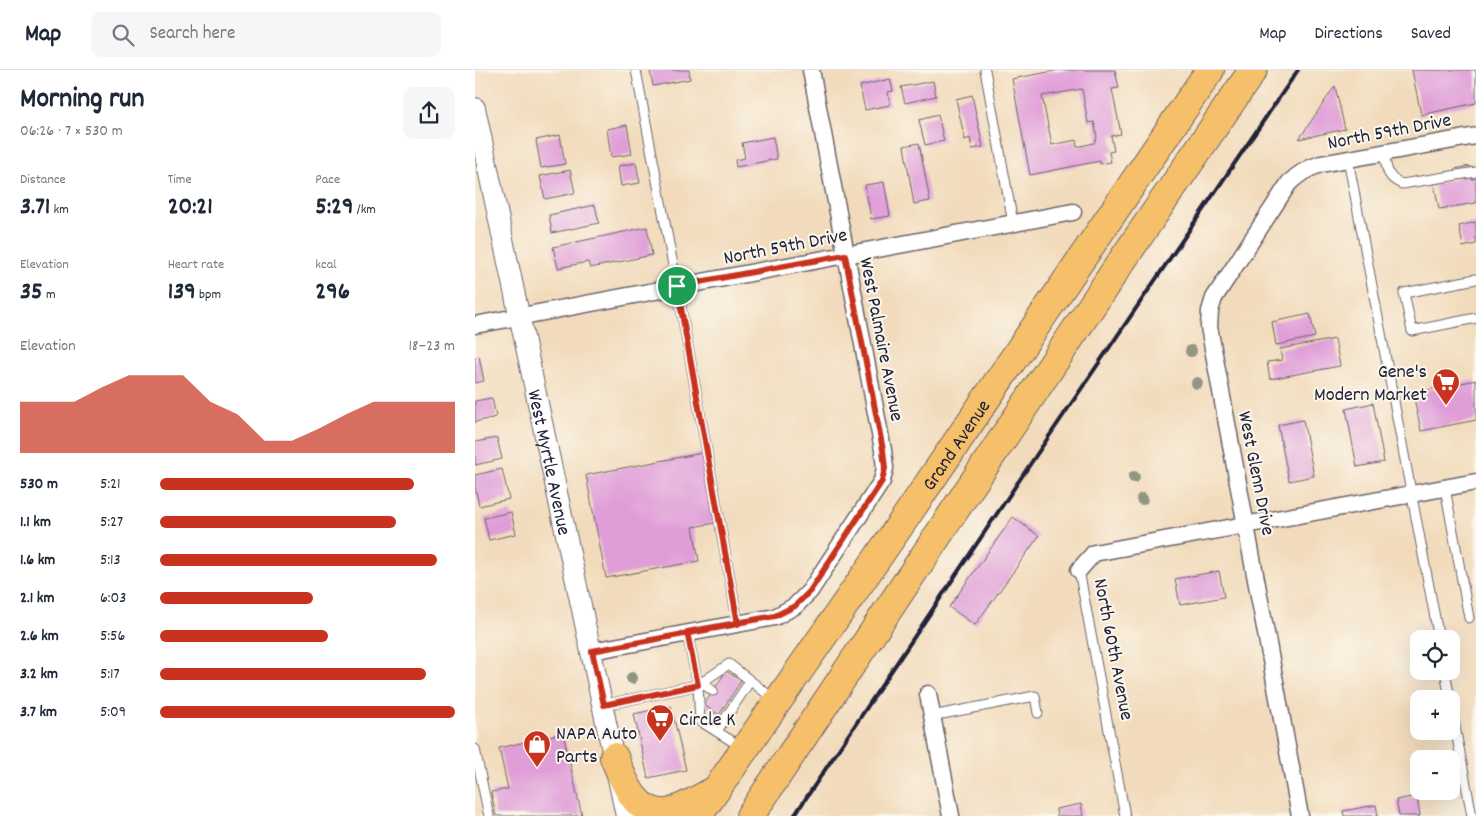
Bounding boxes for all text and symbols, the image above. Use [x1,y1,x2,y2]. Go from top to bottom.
search box [91,12,441,57]
text: Map [25,18,61,52]
icon: search [109,21,137,49]
text: Search here [149,21,235,48]
text: Map [1259,22,1286,47]
text: Directions [1314,22,1383,47]
text: Saved [1411,22,1451,47]
text: Morning run [20,81,144,121]
button: share [403,87,455,139]
street label: North 59th Drive [1325,107,1454,159]
text: 06:26 · 7 × 530 m [20,120,123,143]
text: Distance [20,170,66,190]
text: Time [168,170,192,190]
text: Pace [315,170,340,190]
text: 3.71 [20,190,50,226]
text: 20:21 [168,190,213,226]
text: 5:29 [315,190,353,226]
text: km [50,200,69,220]
text: /km [353,200,376,220]
street label: North 59th Drive [721,222,850,274]
text: Elevation [20,255,69,275]
text: Heart rate [168,255,224,275]
text: kcal [315,255,337,275]
street label: West Palmaire Avenue [850,255,910,424]
pin [656,265,698,307]
icon: arrive [663,272,691,300]
text: 35 [20,275,43,311]
text: 139 [168,275,196,311]
text: 296 [315,275,350,311]
text: m [43,285,56,305]
text: bpm [196,285,221,305]
text: Elevation [20,335,76,358]
text: 18–23 m [408,335,455,358]
place label: Gene's Modern Market [1314,359,1427,410]
supermarket icon: Gene's Modern Market [1431,367,1461,406]
street label: West Myrtle Avenue [518,387,577,538]
street label: Grand Avenue [917,395,999,497]
street label: West Glenn Drive [1229,409,1281,538]
text: 530 m [20,473,58,496]
text: 5:21 [100,473,121,496]
text: 1.1 km [20,511,51,534]
text: 5:27 [100,511,123,534]
text: 1.6 km [20,549,55,572]
text: 5:13 [100,549,121,572]
street label: North 60th Avenue [1085,576,1140,723]
text: 2.1 km [20,587,54,610]
text: 6:03 [100,587,126,610]
text: 2.6 km [20,625,59,648]
text: 5:56 [100,625,125,648]
map controls [1410,630,1460,800]
button: locate [1410,630,1460,680]
text: 3.2 km [20,663,58,686]
text: 5:17 [100,663,120,686]
button: + [1410,690,1460,740]
text: 3.7 km [20,701,57,724]
text: 5:09 [100,701,126,724]
supermarket icon: Circle K [645,703,675,742]
place label: Circle K [679,707,735,735]
place label: NAPA Auto Parts [556,721,637,772]
shop icon: NAPA Auto Parts [522,729,552,768]
button: − [1410,750,1460,800]

